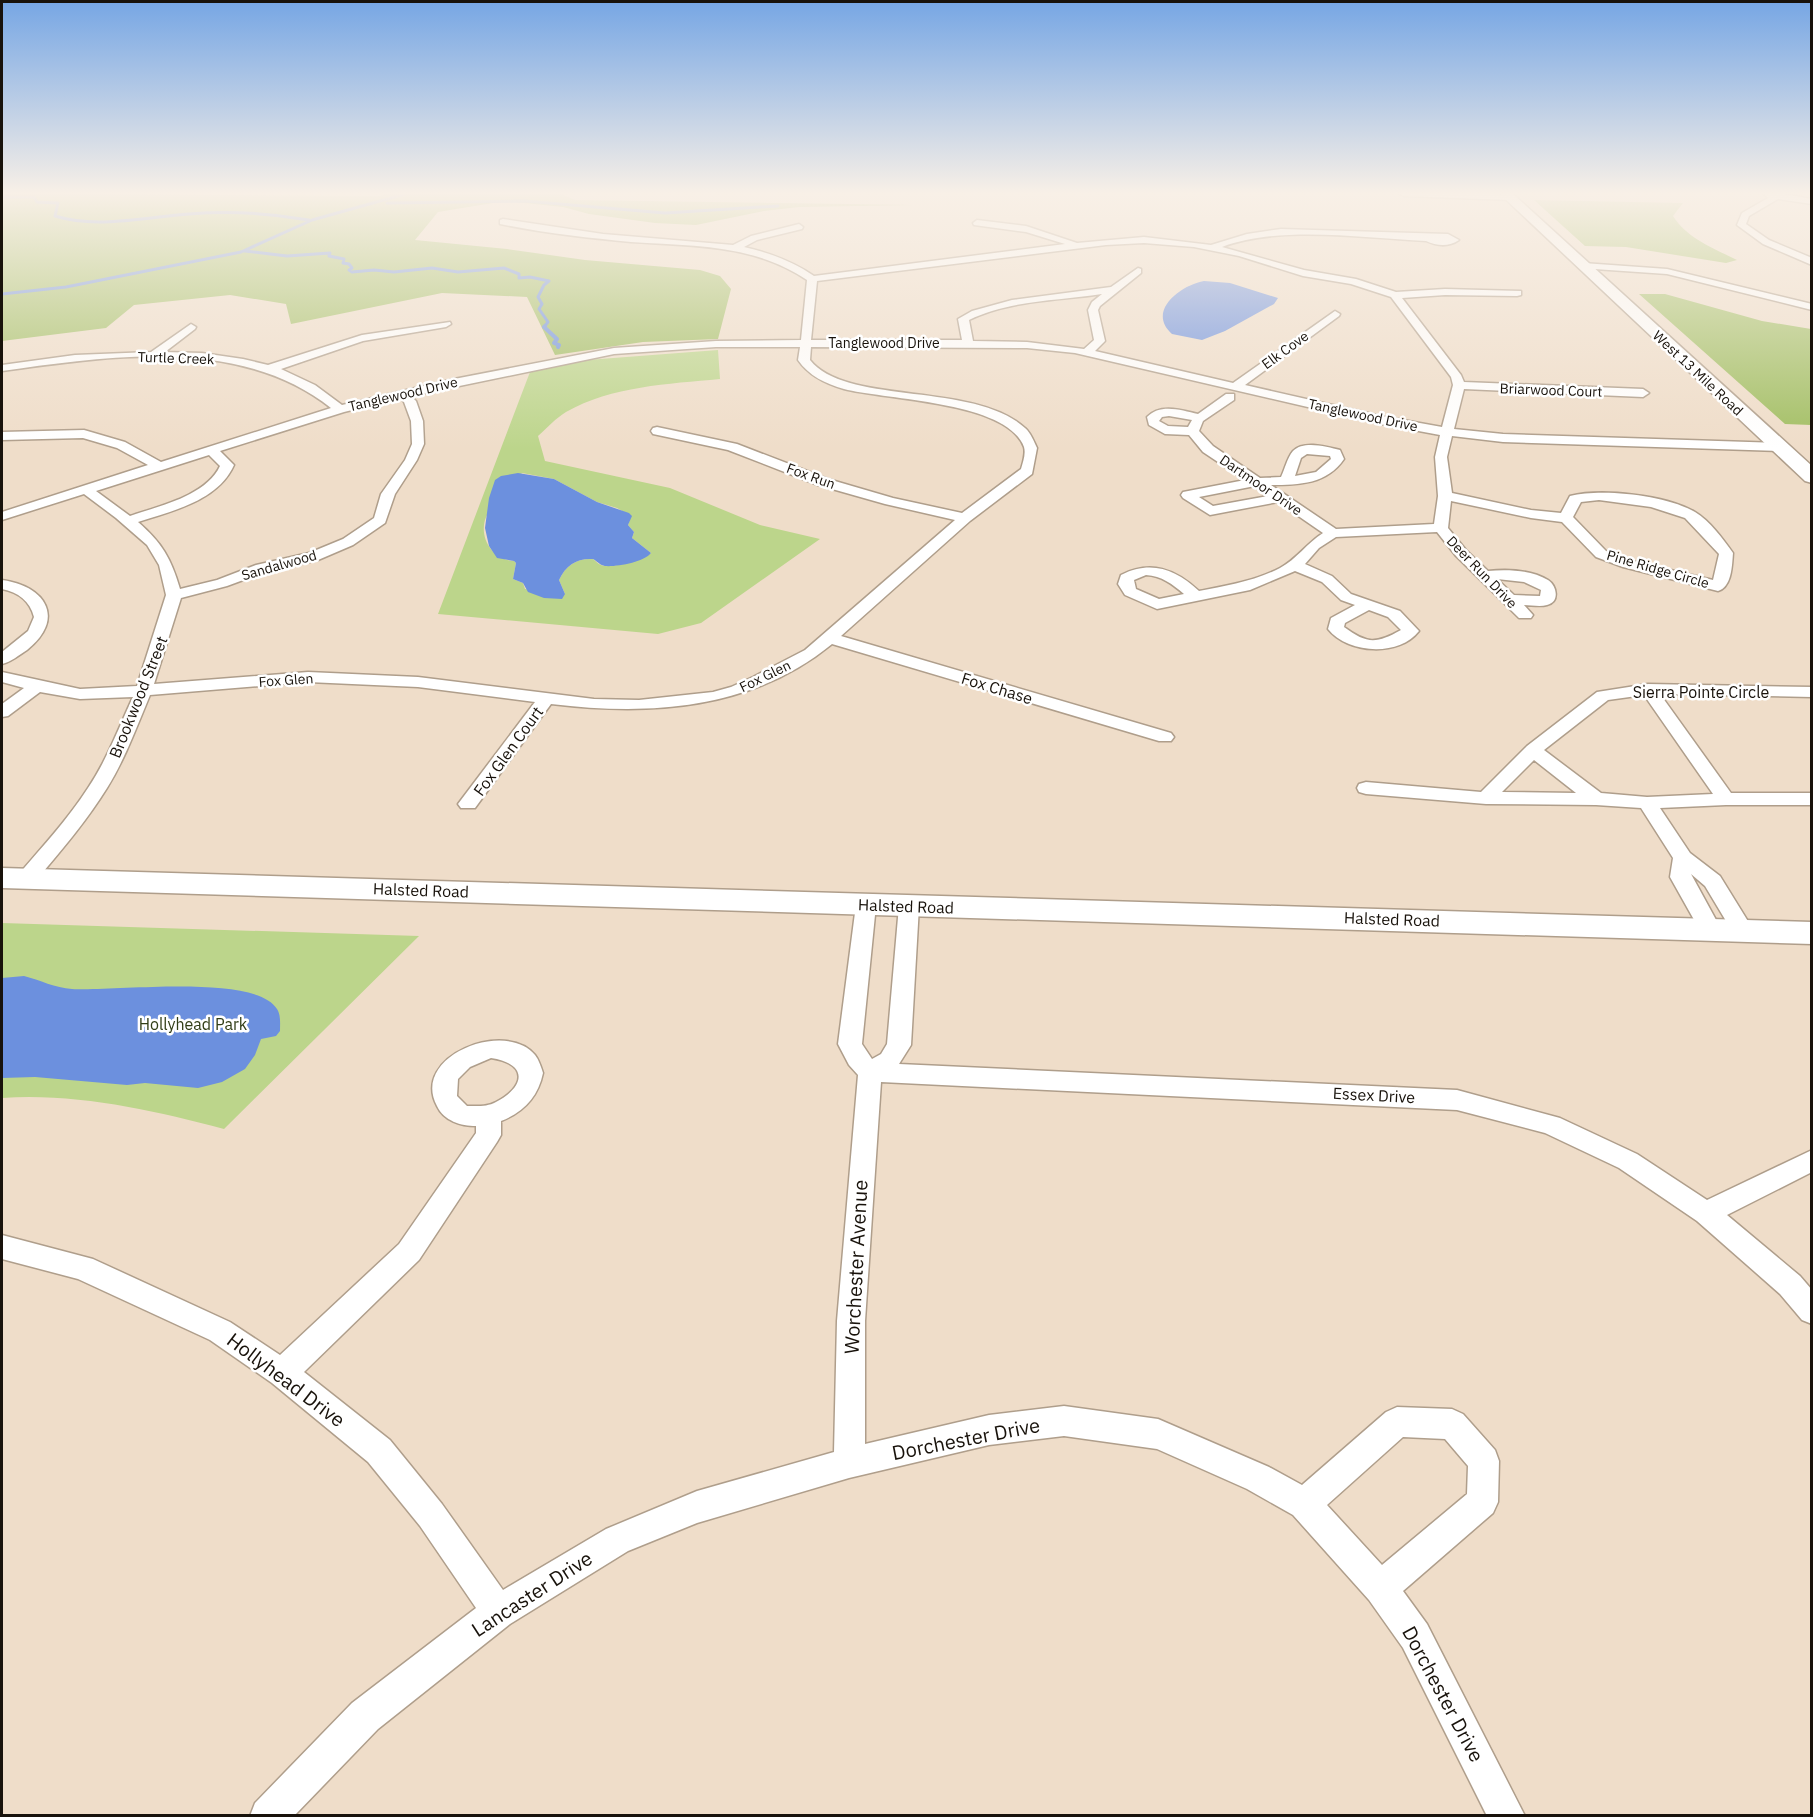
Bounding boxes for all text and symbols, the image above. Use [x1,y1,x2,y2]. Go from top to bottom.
street label: Elk Cove [1258,327,1312,373]
street label: West 13 Mile Road [1649,327,1747,419]
street label: Tanglewood Drive [828,334,940,352]
street label: Turtle Creek [137,348,215,368]
street label: Tanglewood Drive [347,373,460,415]
street label: Briarwood Court [1499,379,1603,401]
street label: Tanglewood Drive [1307,395,1420,435]
street label: Dartmoor Drive [1216,451,1306,519]
street label: Fox Run [784,459,838,493]
street label: Deer Run Drive [1443,532,1521,612]
street label: Sandalwood [239,546,319,584]
street label: Pine Ridge Circle [1605,546,1712,592]
street label: Brookwood Street [104,633,172,761]
street label: Fox Glen [736,656,794,696]
street label: Fox Chase [959,668,1035,708]
street label: Fox Glen [258,669,314,691]
street label: Sierra Pointe Circle [1633,682,1769,702]
street label: Fox Glen Court [469,702,547,800]
street label: Halsted Road [373,878,469,902]
street label: Halsted Road [858,894,954,918]
street label: Halsted Road [1344,907,1440,931]
park label: Hollyhead Park [139,1014,248,1034]
street label: Essex Drive [1332,1083,1416,1107]
street label: Worchester Avenue [837,1179,874,1355]
street label: Hollyhead Drive [222,1326,351,1433]
street label: Dorchester Drive [890,1411,1042,1466]
street label: Lancaster Drive [466,1544,597,1643]
street label: Dorchester Drive [1396,1621,1491,1766]

